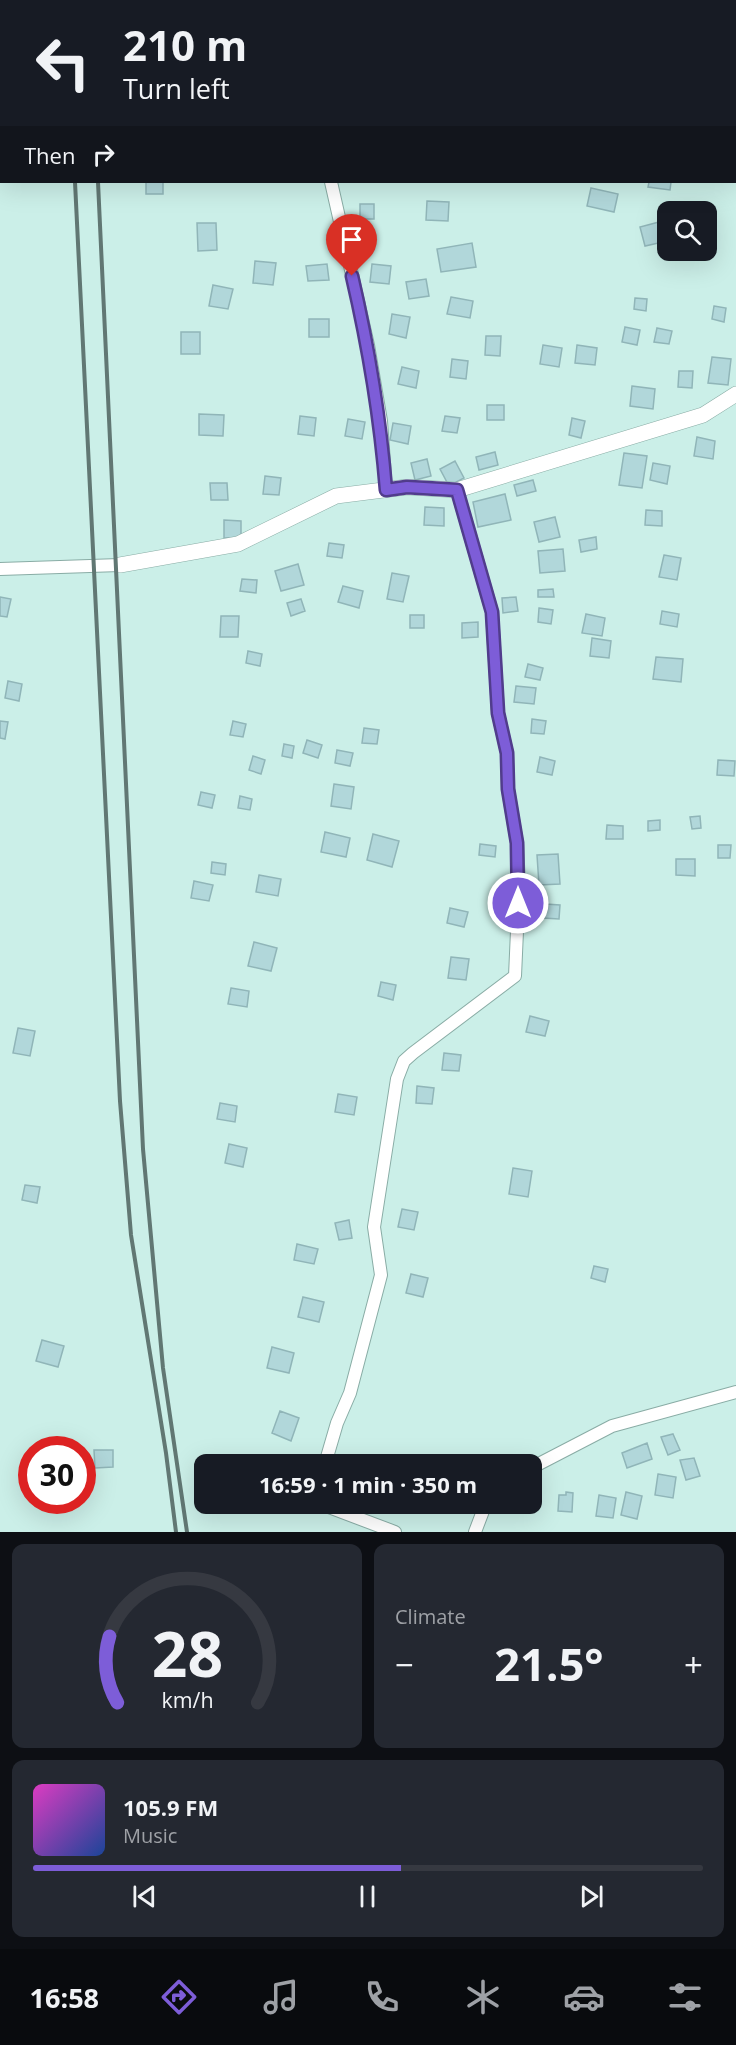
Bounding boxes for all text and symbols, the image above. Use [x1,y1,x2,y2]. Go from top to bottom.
text: 210 m [123,16,247,73]
icon: left [24,24,102,102]
text: Turn left [123,70,230,107]
icon: right [87,138,120,171]
text: Then [24,140,75,170]
map controls [657,201,717,261]
button: search [657,201,717,261]
pin [326,214,377,276]
icon: arrive [335,223,368,256]
position arrow [486,871,550,935]
speed limit sign: 30 [18,1436,96,1514]
text: 16:59 · 1 min · 350 m [259,1469,477,1499]
text: Climate [395,1603,466,1630]
text: 28 [151,1610,223,1695]
text: 21.5° [494,1633,604,1694]
text: − [395,1642,414,1687]
text: + [684,1642,703,1687]
text: km/h [161,1685,213,1714]
text: 105.9 FM [123,1792,218,1822]
text: Music [123,1822,177,1849]
icon: previous [128,1880,161,1913]
icon: pause [351,1880,384,1913]
icon: next [575,1880,608,1913]
icon: directions [158,1976,200,2018]
icon: music [260,1976,302,2018]
icon: phone [361,1976,403,2018]
icon: climate [462,1976,504,2018]
icon: car [563,1976,605,2018]
icon: filters [664,1976,706,2018]
text: 16:58 [30,1979,99,2016]

